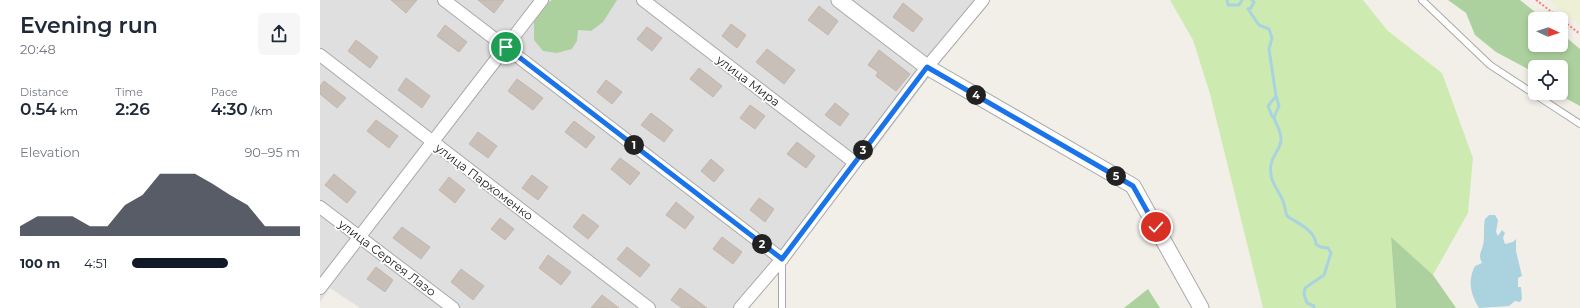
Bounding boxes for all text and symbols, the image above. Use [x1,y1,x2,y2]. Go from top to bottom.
text: Evening run [20,12,158,39]
north arrow [1528,12,1568,52]
map controls [1528,12,1568,100]
button: share [258,13,300,55]
pin [489,30,523,64]
icon: arrive [495,36,517,58]
text: 20:48 [20,41,56,57]
street label: улица Мира [713,51,783,109]
button: locate [1528,60,1568,100]
text: Distance [20,85,68,99]
text: Time [115,85,143,99]
text: Pace [211,85,238,99]
pin: 4 [966,85,986,105]
text: 4 [972,88,980,102]
text: 0.54 [20,99,57,119]
text: 2:26 [115,99,150,119]
text: 4:30 [211,99,248,119]
text: km [57,104,78,118]
text: /km [248,104,273,118]
pin: 1 [624,135,644,155]
text: 1 [632,138,636,152]
street label: улица Пархоменко [432,139,536,224]
pin: 3 [853,140,873,160]
text: 3 [860,143,866,157]
text: Elevation [20,144,80,160]
text: 90–95 m [244,144,300,160]
pin: 5 [1106,166,1126,186]
text: 5 [1113,169,1119,183]
pin [1139,210,1173,244]
street label: улица Сергея Лазо [335,215,439,299]
icon: check [1145,216,1167,238]
pin: 2 [752,234,772,254]
text: 2 [759,237,765,251]
text: 100 m [20,255,60,271]
text: 4:51 [84,255,107,271]

